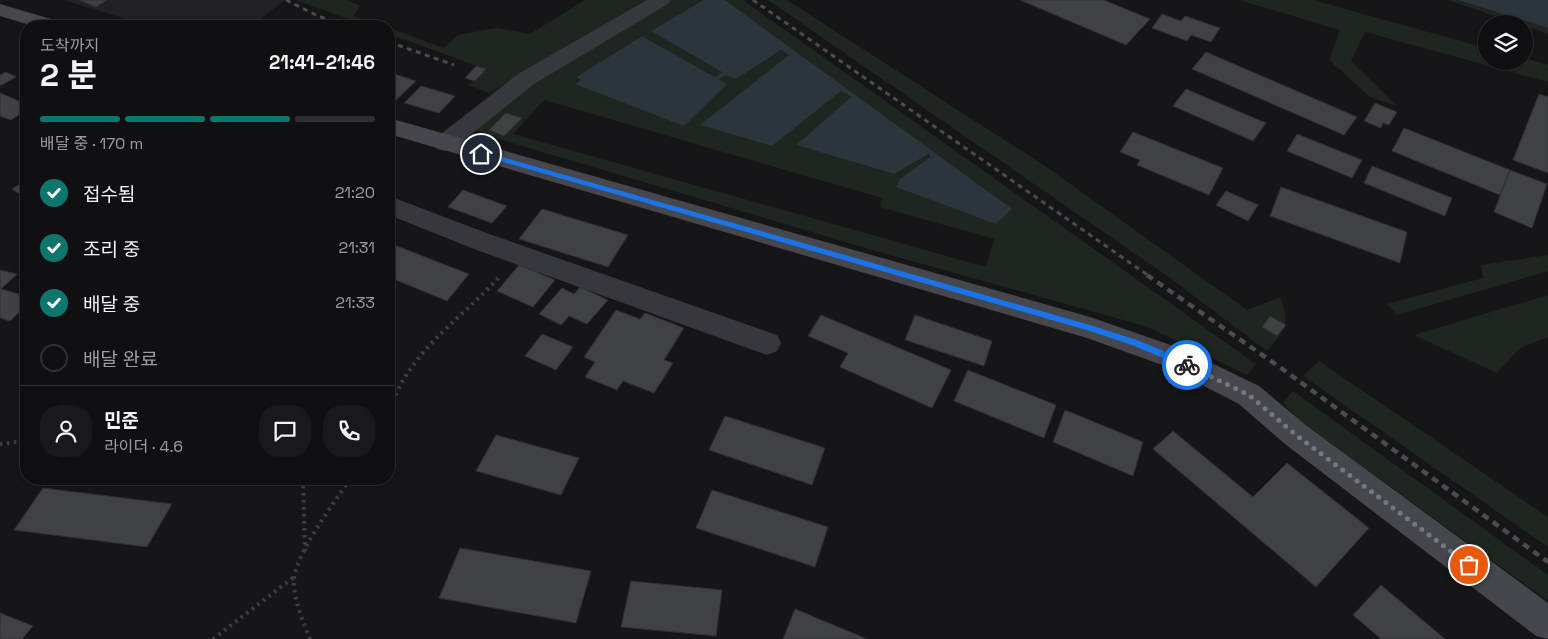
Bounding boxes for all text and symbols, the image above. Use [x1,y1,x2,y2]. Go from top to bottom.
map controls [1478,15,1533,70]
button: layers [1478,15,1533,70]
text: 도착까지 [40,35,99,56]
text: 21:41–21:46 [269,50,375,75]
text: 2 분 [40,55,97,95]
text: 배달 중 · 170 m [40,133,143,154]
pin [460,133,502,175]
icon: home [467,140,495,168]
icon: check [40,179,68,207]
text: 접수됨 [83,182,135,207]
text: 21:20 [335,182,375,203]
icon: check [40,234,68,262]
text: 조리 중 [83,237,140,262]
text: 21:31 [338,237,375,258]
icon: check [40,289,68,317]
text: 배달 중 [83,292,140,317]
text: 21:33 [335,292,375,313]
courier [1162,340,1212,390]
text: 배달 완료 [83,347,158,372]
icon: bike [1173,351,1201,379]
button: person [40,405,92,457]
button: chat [259,405,311,457]
button: phone [323,405,375,457]
text: 민준 [104,408,139,433]
text: 라이더 · 4.6 [104,436,183,457]
pin [1448,544,1490,586]
icon: bag [1455,551,1483,579]

